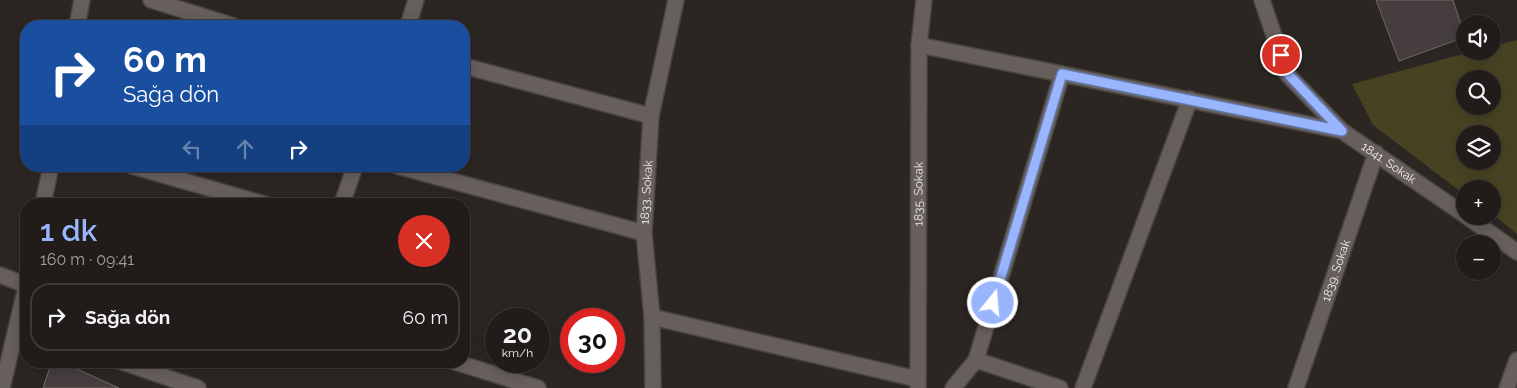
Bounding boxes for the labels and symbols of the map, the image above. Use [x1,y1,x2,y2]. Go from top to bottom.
pin [1260,34,1302,76]
street label: 1841. Sokak [1359,139,1419,187]
street label: 1833. Sokak [638,159,655,225]
street label: 1835. Sokak [911,161,926,226]
street label: 1839. Sokak [1319,237,1353,304]
position arrow [966,276,1018,328]
speed limit sign: 30 [560,308,625,373]

